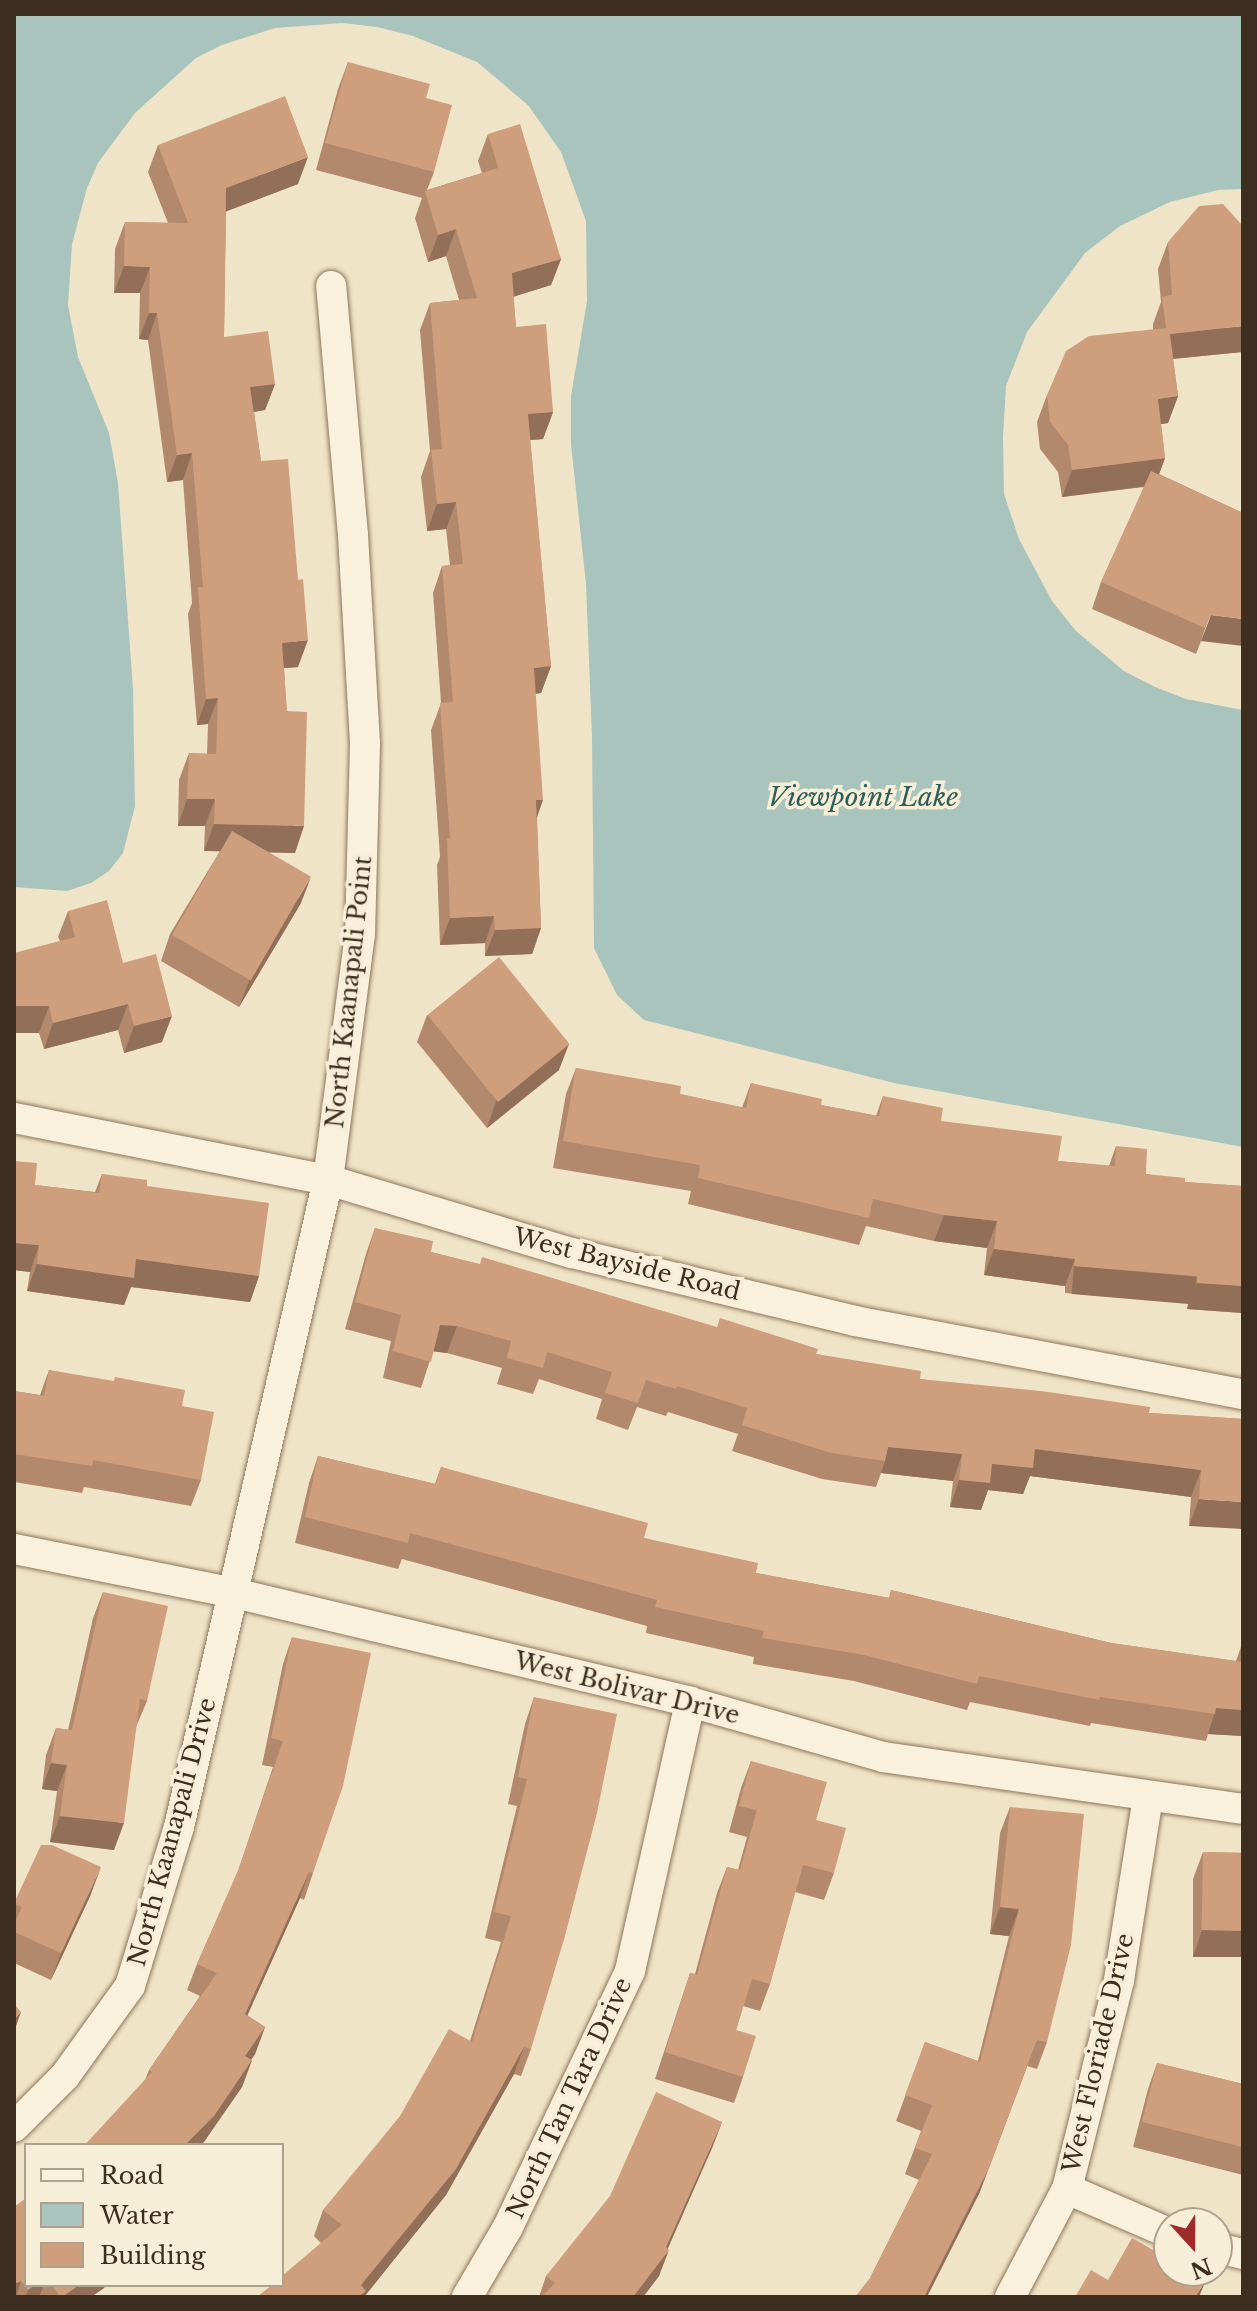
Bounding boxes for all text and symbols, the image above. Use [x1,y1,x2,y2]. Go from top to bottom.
water label: Viewpoint Lake [768,782,958,814]
street label: North Kaanapali Point [320,855,378,1129]
street label: West Bayside Road [511,1222,743,1306]
street label: West Bolivar Drive [511,1646,743,1730]
street label: North Kaanapali Drive [122,1695,222,1969]
street label: West Floriade Drive [1056,1930,1140,2176]
street label: North Tan Tara Drive [500,1972,638,2224]
legend [24,2143,284,2287]
text: Road [100,2161,164,2190]
text: Water [100,2201,174,2230]
north arrow [1153,2207,1233,2287]
text: Building [100,2241,206,2270]
text: N [1187,2252,1216,2284]

